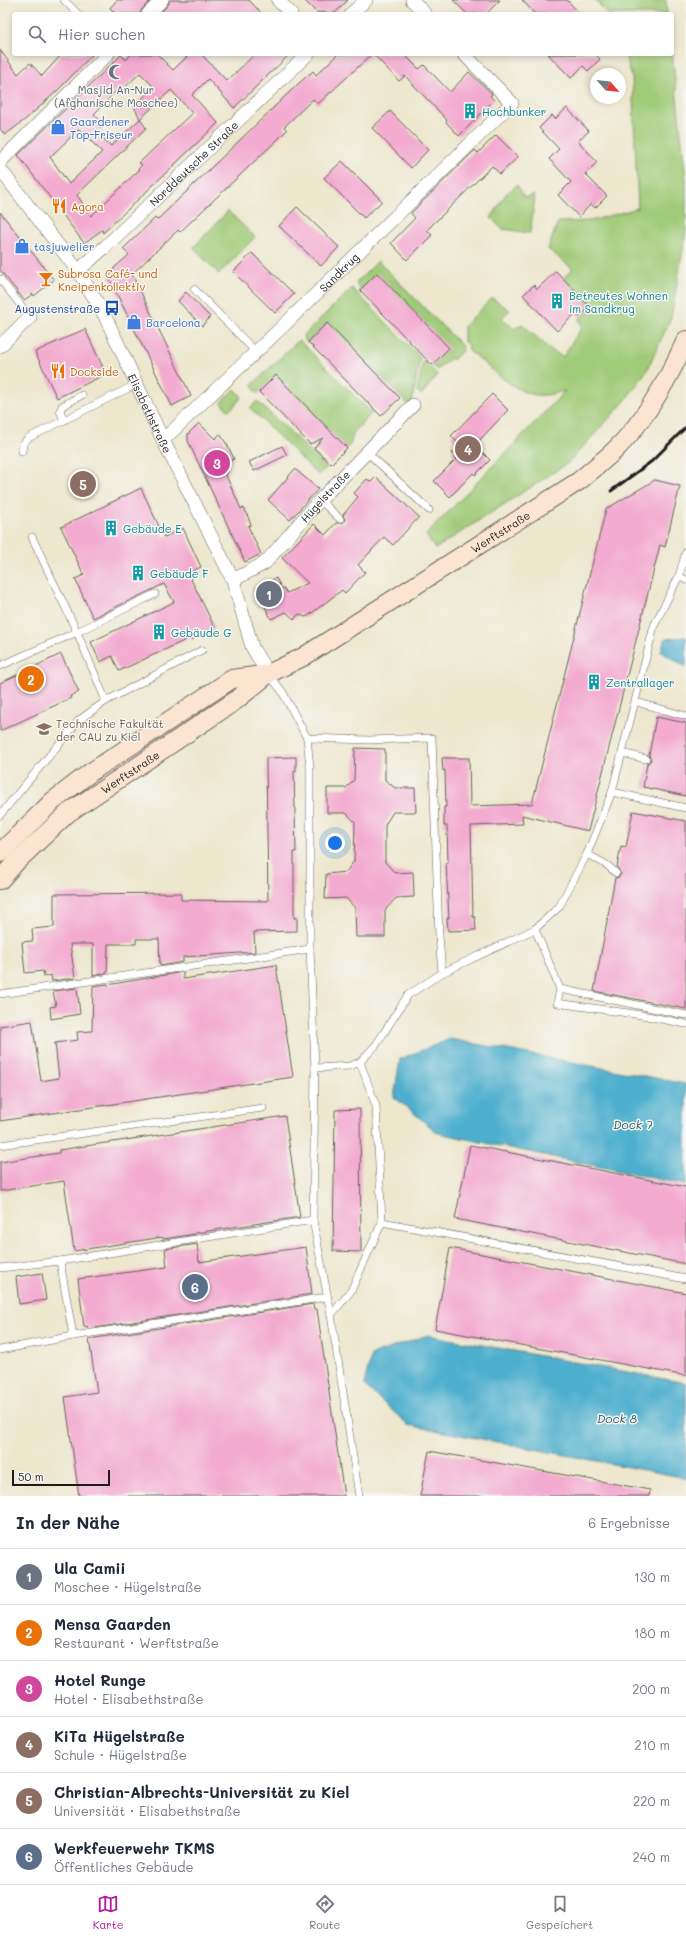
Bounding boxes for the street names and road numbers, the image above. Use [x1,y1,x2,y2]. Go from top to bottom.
street label: Norddeutsche Straße [146,117,241,209]
street label: Sandkrug [315,249,362,295]
street label: Elisabethstraße [125,371,176,455]
street label: Hügelstraße [297,467,353,525]
street label: Werftstraße [468,507,533,556]
street label: Werftstraße [98,746,162,797]

